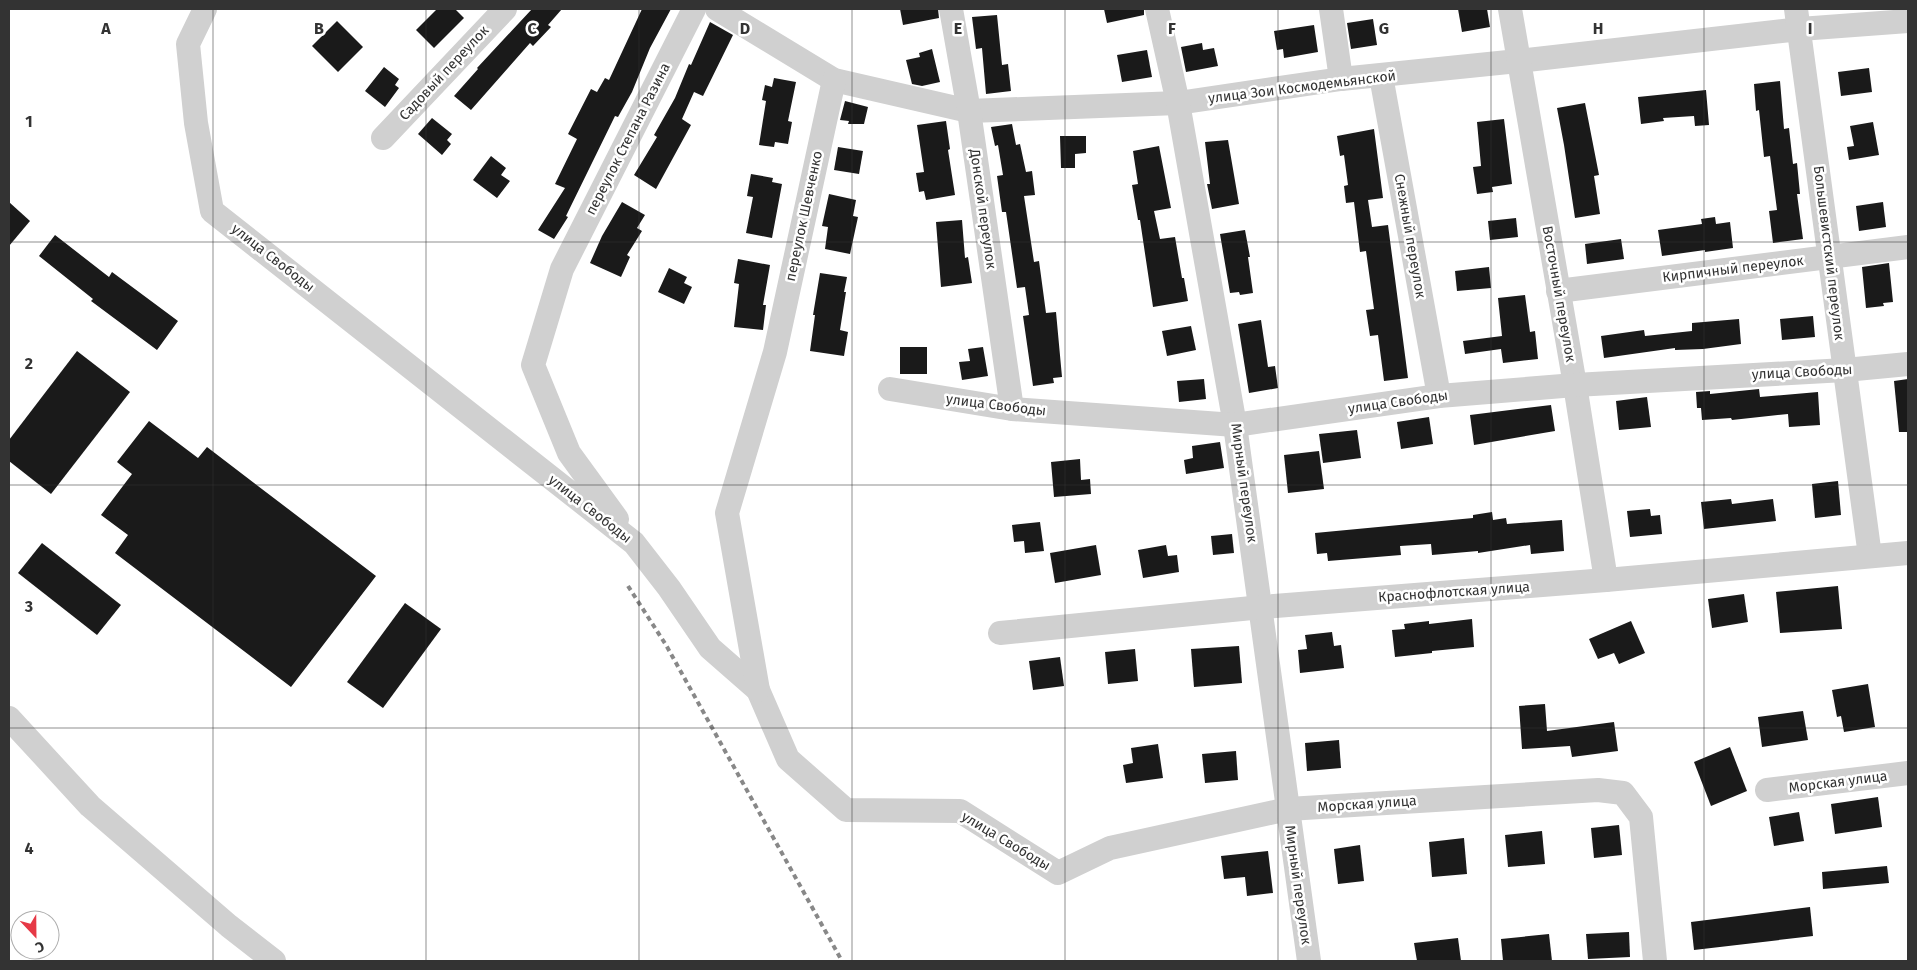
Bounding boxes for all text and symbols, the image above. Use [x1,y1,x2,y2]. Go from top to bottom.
text: A [100,19,111,38]
text: B [314,19,324,38]
text: C [527,19,537,38]
text: D [740,19,750,38]
text: E [954,19,962,38]
text: F [1168,19,1176,38]
text: G [1379,19,1389,38]
text: H [1593,19,1603,38]
text: I [1808,19,1812,38]
street label: Садовый переулок [396,21,493,124]
street label: переулок Степана Разина [582,60,674,218]
street label: улица Зои Космодемьянской [1207,67,1397,107]
text: 1 [25,112,33,131]
street label: Донской переулок [966,147,1000,271]
street label: переулок Шевченко [782,149,826,283]
street label: Большевистский переулок [1810,165,1848,342]
street label: Снежный переулок [1391,172,1429,300]
street label: улица Свободы [228,220,318,296]
street label: Восточный переулок [1539,225,1579,364]
street label: Кирпичный переулок [1661,252,1805,286]
text: 2 [25,354,33,373]
street label: улица Свободы [1751,361,1853,383]
street label: улица Свободы [1347,387,1449,417]
street label: улица Свободы [945,390,1047,420]
street label: Мирный переулок [1227,422,1261,544]
street label: улица Свободы [545,471,635,547]
street label: Краснофлотская улица [1378,578,1530,606]
text: 3 [24,597,33,616]
street label: Морская улица [1788,768,1888,796]
street label: Морская улица [1317,792,1417,816]
street label: улица Свободы [959,808,1053,874]
street label: Мирный переулок [1281,824,1315,946]
text: 4 [24,839,34,858]
north arrow [10,910,60,960]
text: С [33,937,47,956]

